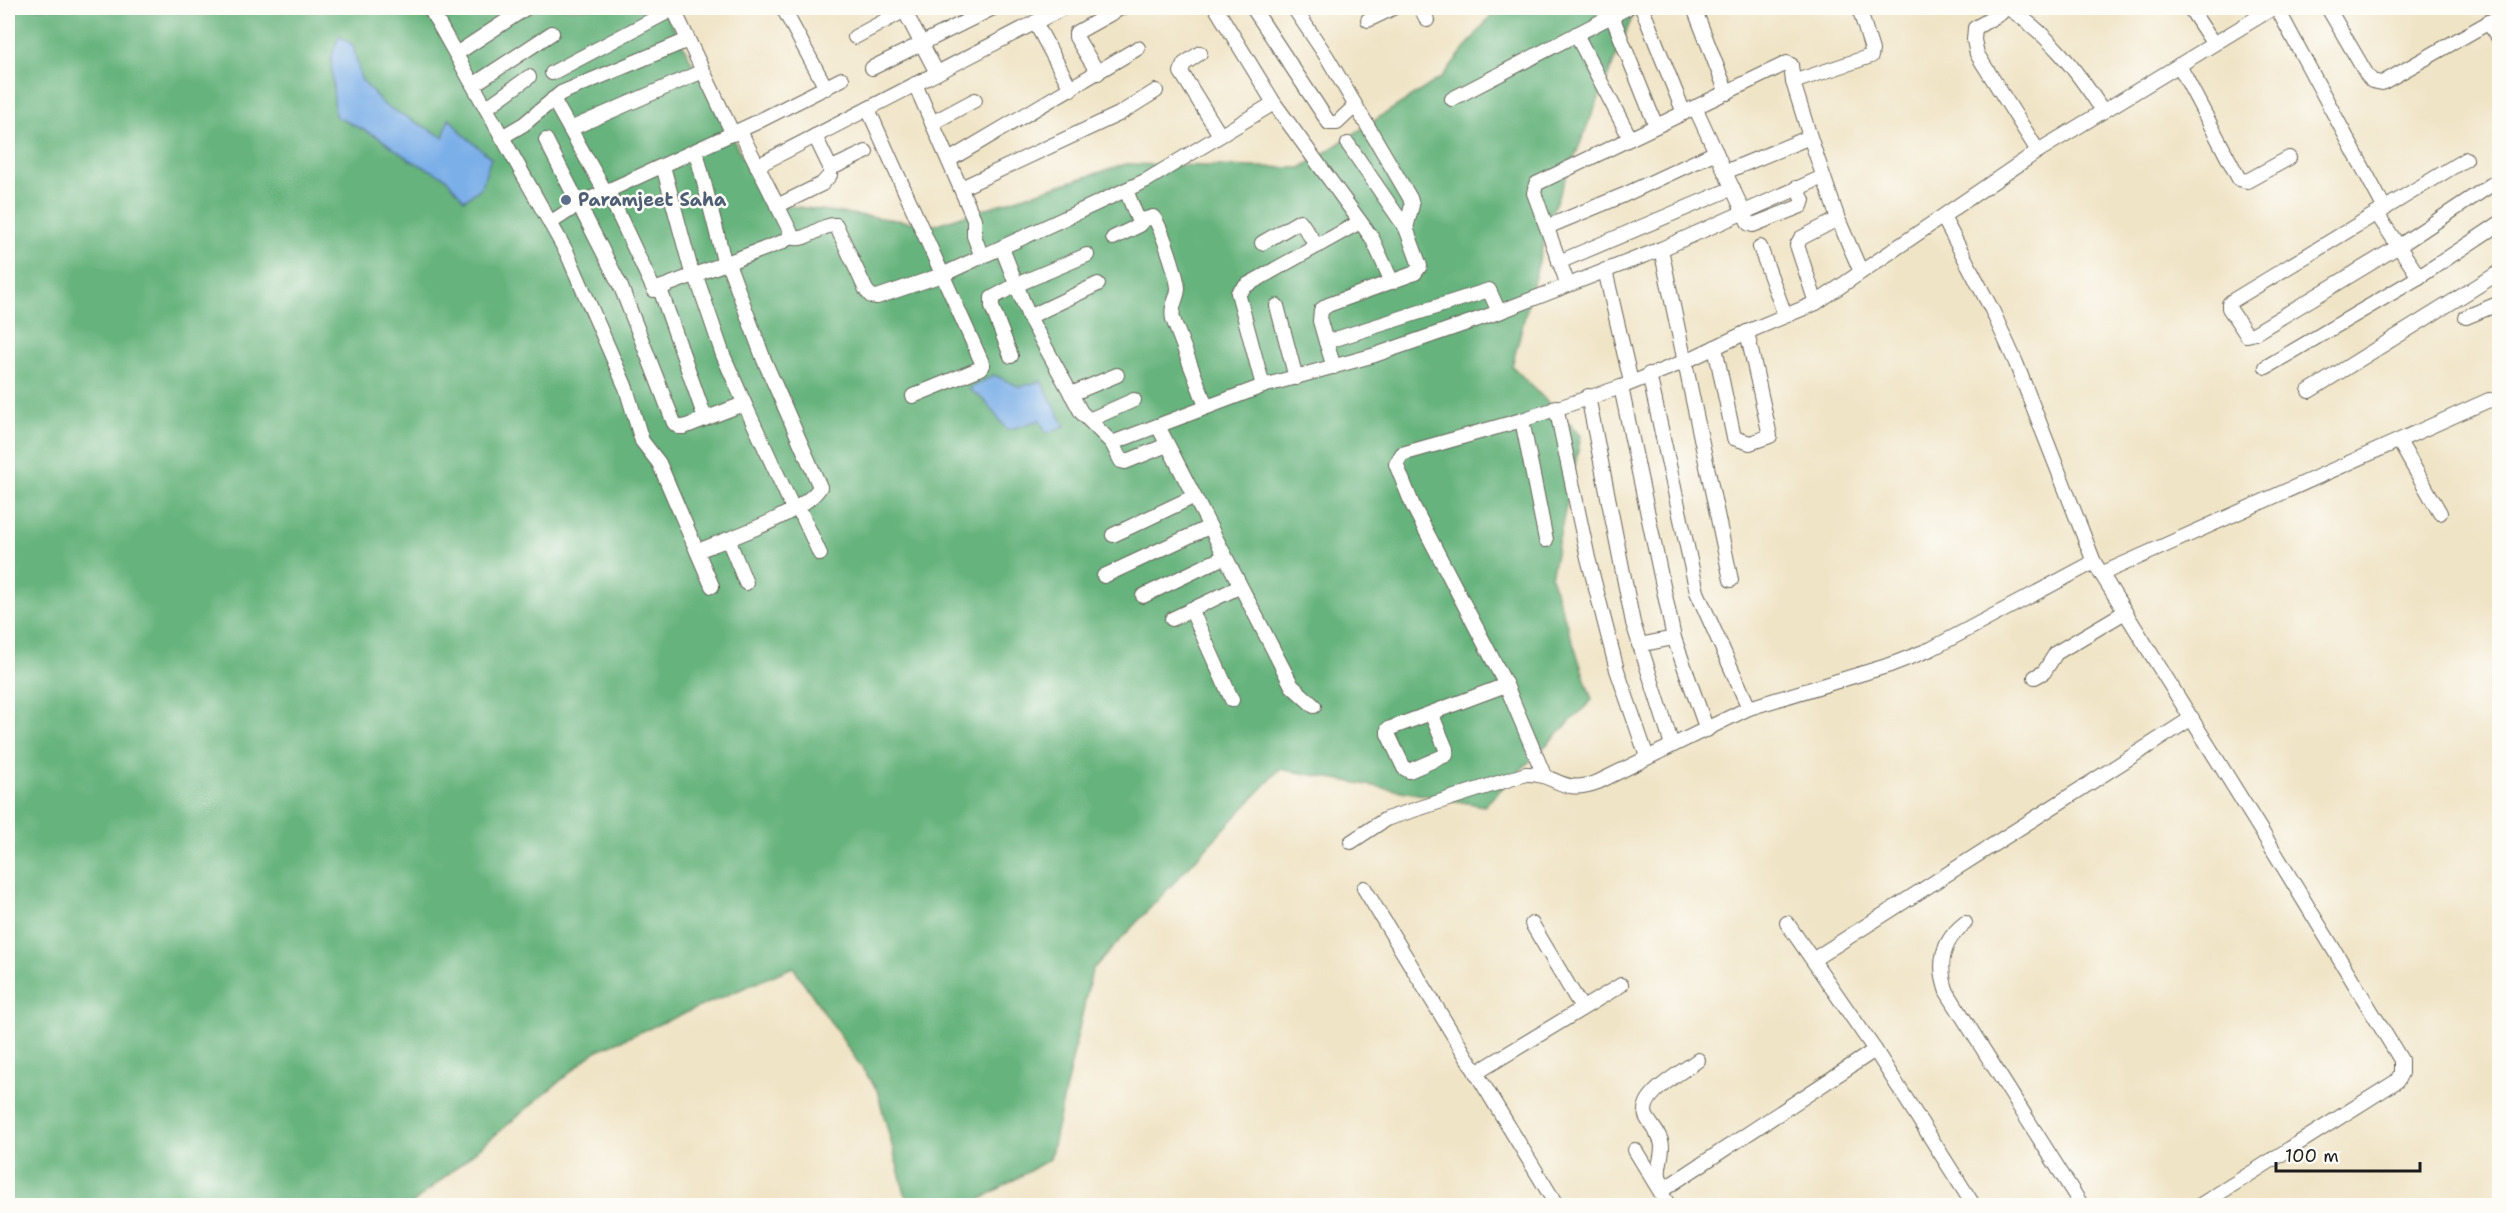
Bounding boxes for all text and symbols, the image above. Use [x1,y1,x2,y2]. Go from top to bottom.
place label: Paramjeet Saha [578,188,727,212]
marker: Paramjeet Saha [559,193,573,207]
scale bar [2276,1135,2420,1173]
text: 100 m [2285,1144,2339,1168]

